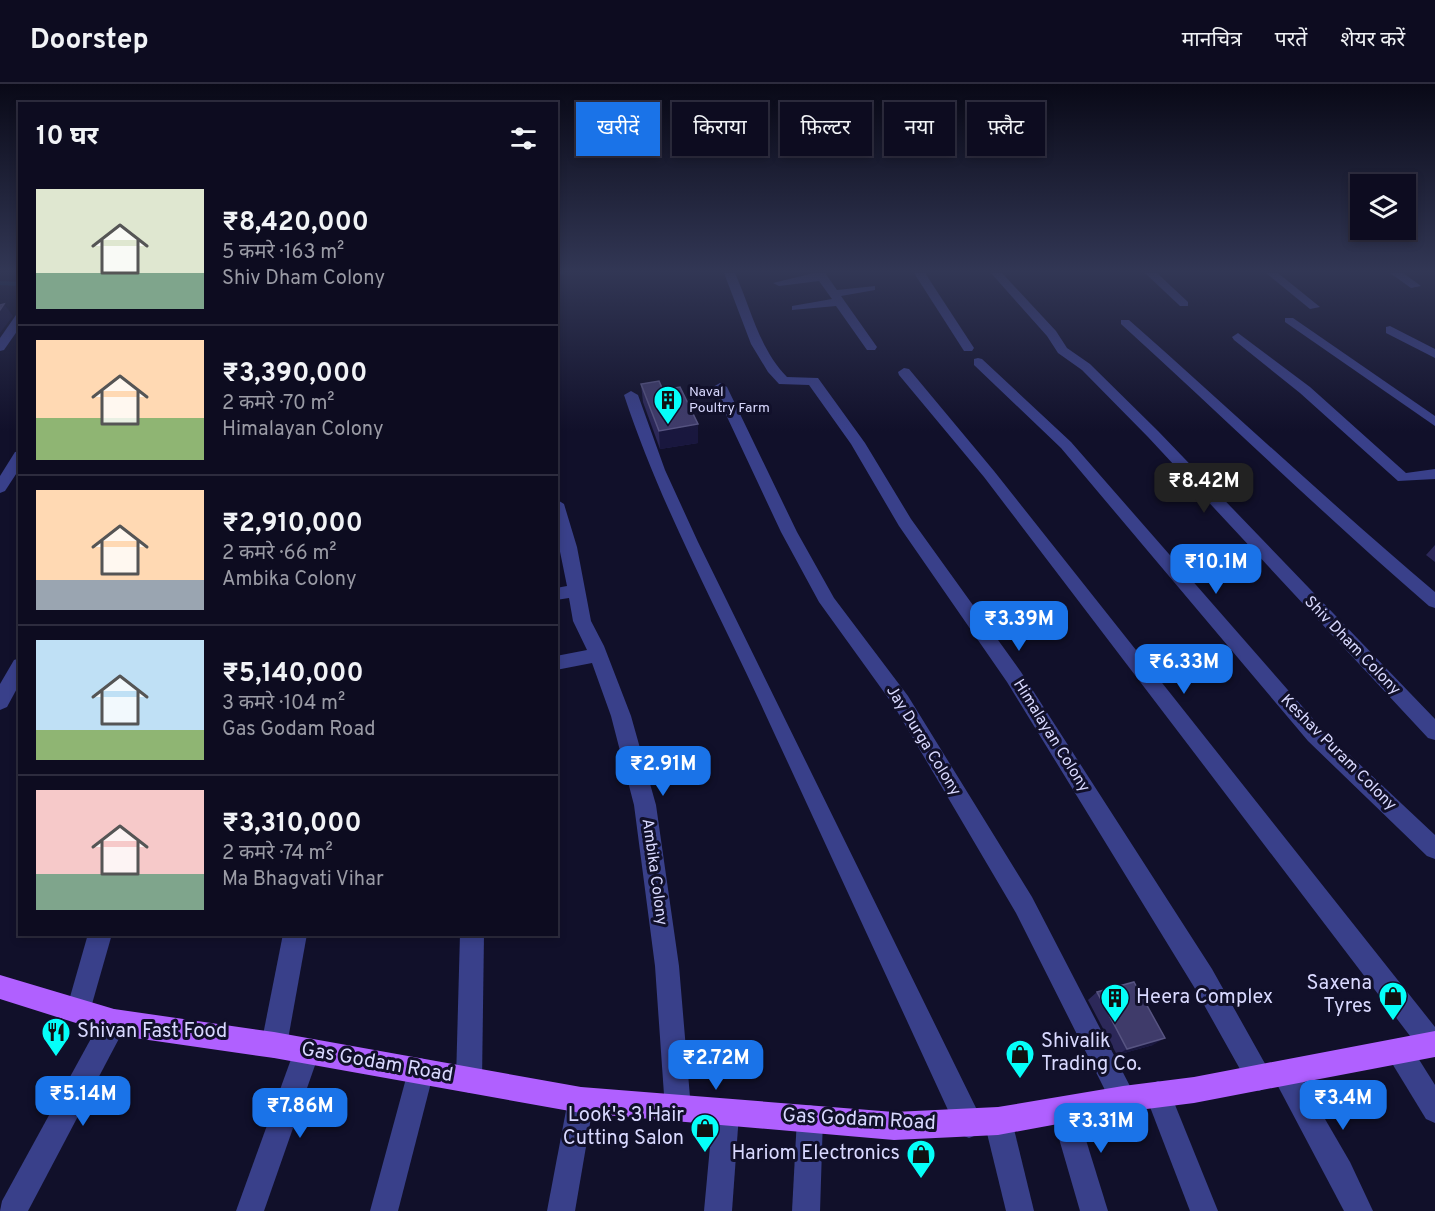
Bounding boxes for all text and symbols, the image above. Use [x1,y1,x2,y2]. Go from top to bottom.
text: Doorstep [30,23,149,59]
text: मानचित्र [1182,27,1242,54]
text: परतें [1275,27,1307,54]
text: शेयर करें [1340,27,1405,54]
chip: खरीदें [576,102,660,156]
chip: किराया [672,102,768,156]
chip: फ़िल्टर [780,102,872,156]
chip: नया [884,102,955,156]
chip: फ़्लैट [967,102,1045,156]
text: 10 घर [36,121,98,154]
icon: filters [507,122,540,155]
map controls [1350,174,1416,240]
button: layers [1350,174,1416,240]
text: ₹8,420,000 [222,207,369,240]
icon: home [84,213,156,285]
text: 5 कमरे · 163 m² [222,240,344,266]
text: Shiv Dham Colony [222,266,385,292]
text: ₹3,390,000 [222,358,367,391]
icon: home [84,364,156,436]
building icon: Naval Poultry Farm [652,384,684,426]
place label: Naval Poultry Farm [689,384,770,417]
text: 2 कमरे · 70 m² [222,391,335,417]
text: Himalayan Colony [222,417,384,443]
pin: ₹8.42M [1155,463,1253,514]
text: ₹8.42M [1168,469,1240,495]
text: ₹2,910,000 [222,508,363,541]
icon: home [84,514,156,586]
text: 2 कमरे · 66 m² [222,541,337,567]
pin: ₹10.1M [1167,544,1265,595]
text: ₹10.1M [1184,550,1248,576]
text: Ambika Colony [222,567,356,593]
street label: Shiv Dham Colony [1300,592,1404,700]
pin: ₹3.39M [970,601,1068,652]
text: ₹3.39M [984,607,1054,633]
pin: ₹6.33M [1135,644,1233,695]
text: ₹6.33M [1149,650,1219,676]
text: ₹5,140,000 [222,658,364,691]
icon: home [84,664,156,736]
street label: Himalayan Colony [1008,676,1094,796]
street label: Jay Durga Colony [881,682,965,800]
text: 3 कमरे · 104 m² [222,691,345,717]
street label: Keshav Puram Colony [1276,691,1400,815]
text: Gas Godam Road [222,717,376,743]
pin: ₹2.91M [614,746,712,797]
text: ₹2.91M [630,752,696,778]
text: ₹3,310,000 [222,808,362,841]
icon: home [84,814,156,886]
street label: Ambika Colony [637,817,671,927]
text: 2 कमरे · 74 m² [222,841,333,867]
text: Ma Bhagvati Vihar [222,867,384,893]
place label: Saxena Tyres [1307,971,1372,1020]
shop icon: Saxena Tyres [1377,980,1409,1022]
building icon: Heera Complex [1099,982,1131,1024]
place label: Heera Complex [1136,985,1273,1011]
restaurant icon: Shivan Fast Food [40,1016,72,1058]
place label: Shivan Fast Food [77,1019,227,1045]
place label: Shivalik Trading Co. [1041,1029,1142,1078]
street label: Gas Godam Road [299,1037,455,1089]
shop icon: Shivalik Trading Co. [1004,1038,1036,1080]
pin: ₹2.72M [667,1040,765,1091]
text: ₹2.72M [682,1046,750,1072]
pin: ₹5.14M [34,1076,132,1127]
pin: ₹3.4M [1301,1080,1385,1131]
text: ₹5.14M [49,1082,117,1108]
text: ₹3.4M [1314,1086,1372,1112]
pin: ₹7.86M [251,1088,349,1139]
text: ₹7.86M [266,1094,334,1120]
place label: Look's 3 Hair Cutting Salon [563,1103,684,1152]
street label: Gas Godam Road [782,1103,936,1137]
pin: ₹3.31M [1052,1103,1150,1154]
text: ₹3.31M [1068,1109,1134,1135]
shop icon: Look's 3 Hair Cutting Salon [689,1112,721,1154]
shop icon: Hariom Electronics [905,1138,937,1180]
place label: Hariom Electronics [732,1141,900,1167]

